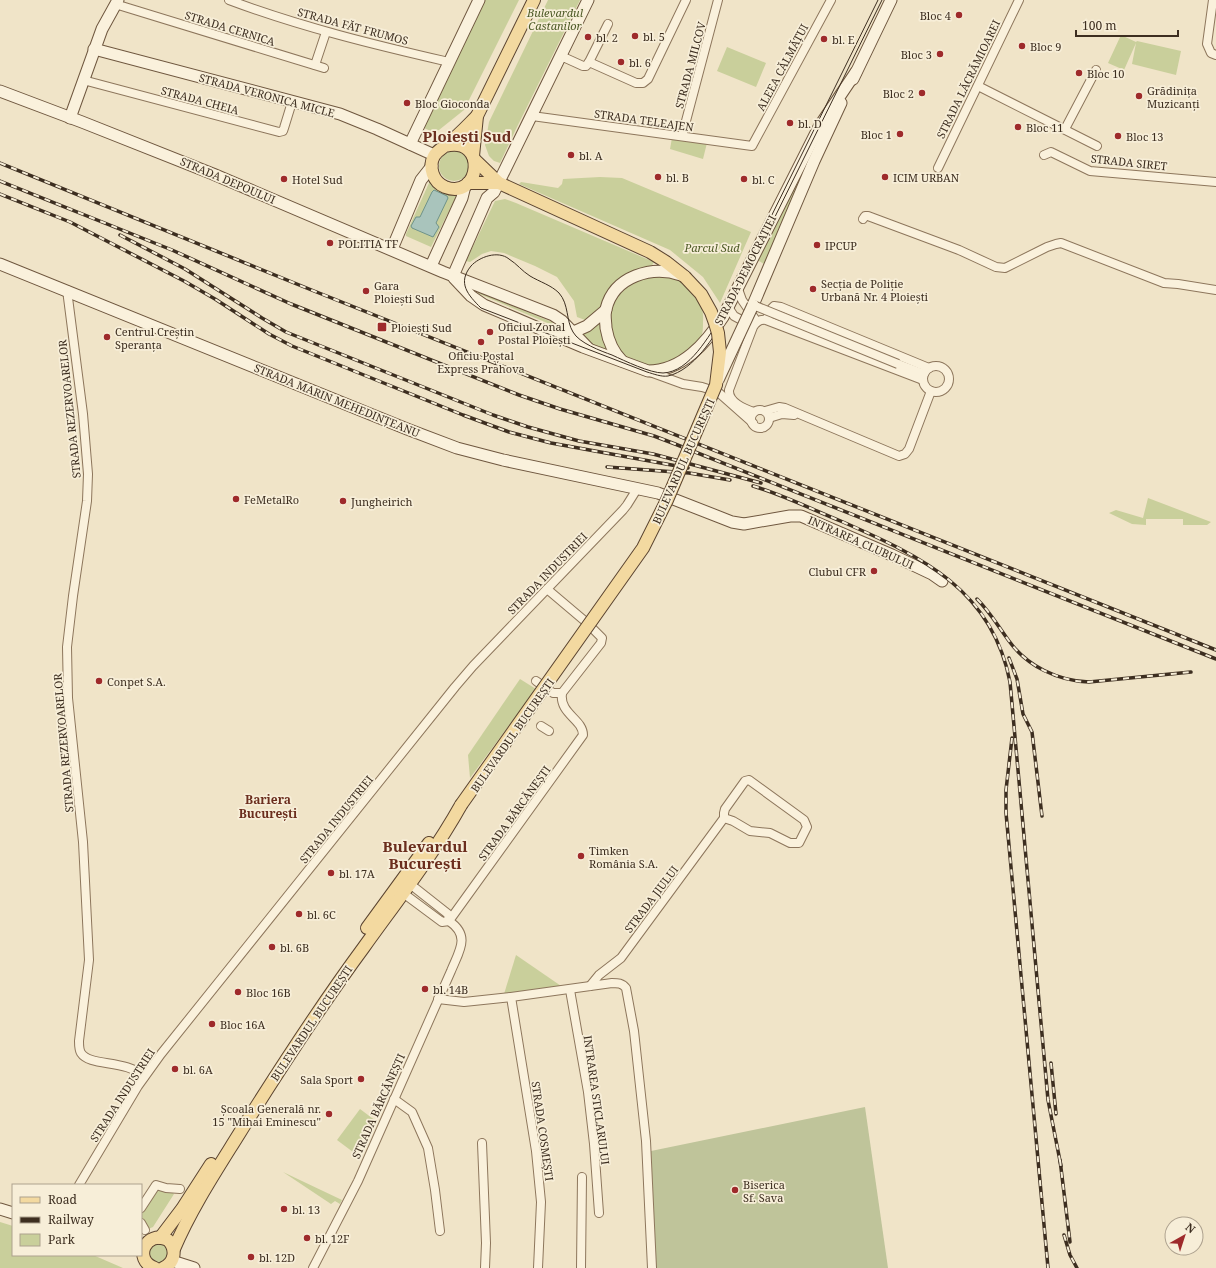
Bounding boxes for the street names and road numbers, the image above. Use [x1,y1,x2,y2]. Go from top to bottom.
street label: STRADA FĂT FRUMOS [296,4,410,48]
street label: STRADA CERNICA [183,7,277,49]
street label: STRADA LĂCRĂMIOAREI [933,17,1003,141]
street label: STRADA MILCOV [671,19,709,110]
street label: ALEEA CĂLMĂȚUI [753,21,811,113]
street label: STRADA VERONICA MICLE [197,70,337,120]
street label: STRADA CHEIA [159,82,241,118]
street label: STRADA TELEAJEN [593,106,695,134]
street label: STRADA SIRET [1090,151,1168,173]
street label: STRADA DEPOULUI [178,153,278,207]
street label: STRADA DEMOCRAȚIEI [711,212,779,328]
street label: STRADA REZERVOARELOR [54,338,84,479]
street label: STRADA MARIN MEHEDINȚEANU [252,360,422,440]
street label: BULEVARDUL BUCUREȘTI [648,396,718,526]
street label: INTRAREA CLUBULUI [806,512,916,572]
street label: STRADA INDUSTRIEI [504,529,590,617]
street label: STRADA REZERVOARELOR [49,672,77,813]
street label: BULEVARDUL BUCUREȘTI [467,675,557,795]
street label: STRADA BĂRCĂNEȘTI [474,763,554,863]
street label: STRADA INDUSTRIEI [296,772,376,866]
street label: STRADA JIULUI [621,862,681,936]
street label: BULEVARDUL BUCUREȘTI [267,962,355,1084]
street label: INTRAREA STICLARULUI [580,1034,614,1166]
street label: STRADA INDUSTRIEI [86,1045,158,1145]
street label: STRADA BĂRCĂNEȘTI [348,1051,408,1161]
street label: STRADA COSMEȘTI [529,1080,557,1182]

